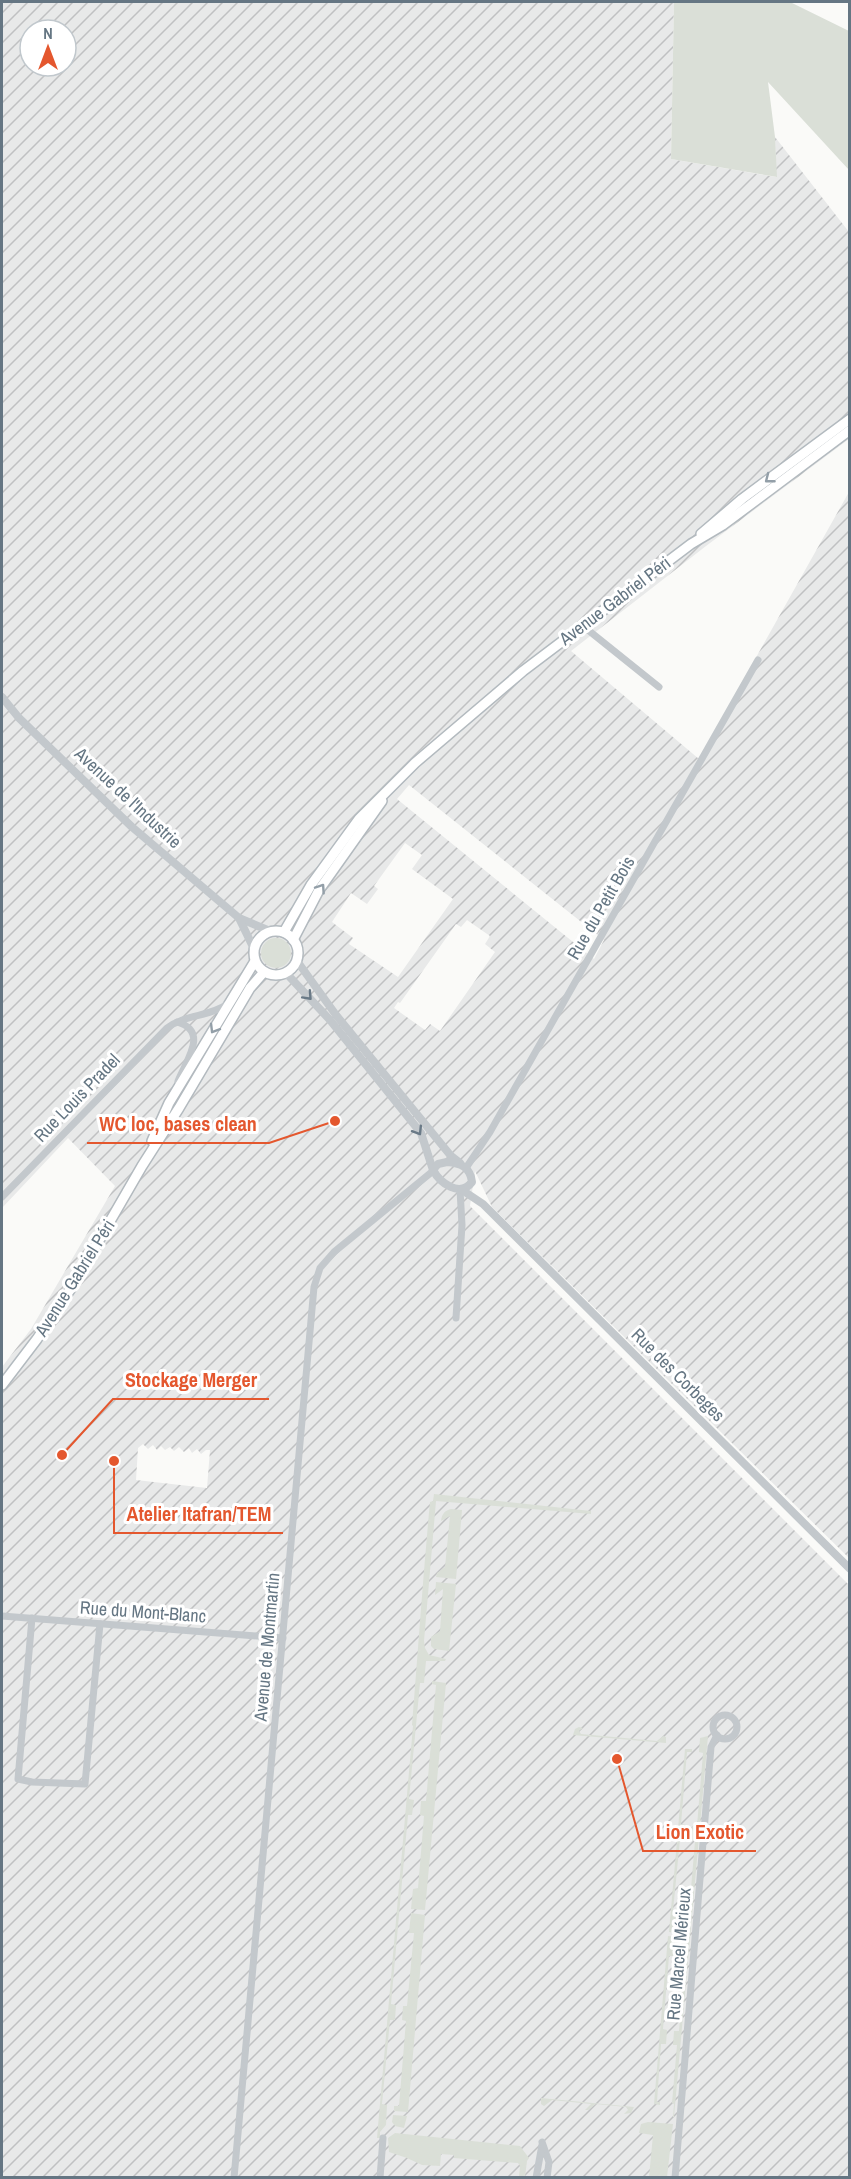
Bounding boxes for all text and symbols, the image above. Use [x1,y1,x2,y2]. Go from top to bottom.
north arrow [18,18,78,78]
text: N [43,22,53,44]
one-way arrow [765,472,776,483]
street label: Avenue Gabriel Péri [553,550,676,651]
street label: Avenue de l'Industrie [69,741,187,854]
street label: Rue du Petit Bois [561,851,640,964]
one-way arrow [314,884,325,895]
one-way arrow [300,989,311,1000]
one-way arrow [209,1023,221,1033]
street label: Rue Louis Pradel [28,1048,125,1147]
callout: WC loc, bases clean [87,1105,269,1143]
text: WC loc, bases clean [99,1110,257,1137]
one-way arrow [410,1125,422,1135]
street label: Avenue Gabriel Péri [28,1215,121,1342]
street label: Rue des Corbeges [626,1322,731,1427]
callout: Stockage Merger [113,1361,269,1399]
text: Stockage Merger [125,1366,258,1393]
callout: Atelier Itafran/TEM [114,1495,283,1533]
text: Atelier Itafran/TEM [127,1500,271,1527]
street label: Avenue de Montmartin [247,1572,285,1723]
street label: Rue du Mont-Blanc [79,1595,207,1628]
callout: Lion Exotic [643,1813,756,1851]
text: Lion Exotic [656,1818,744,1845]
street label: Rue Marcel Mérieux [660,1886,697,2021]

